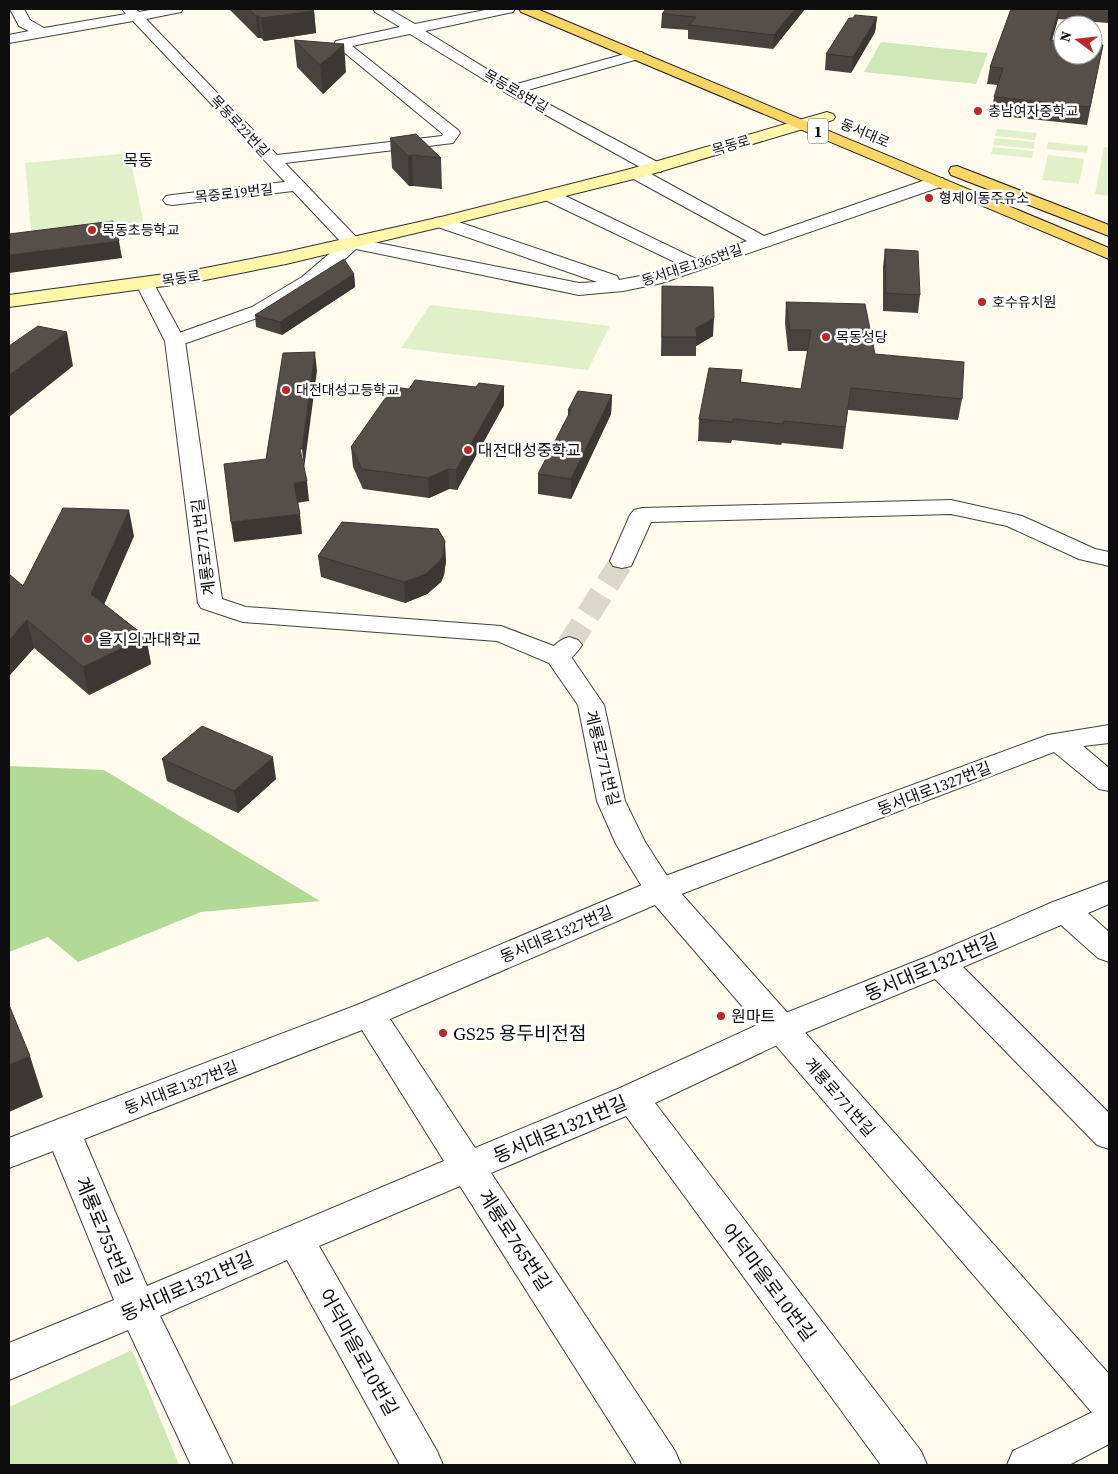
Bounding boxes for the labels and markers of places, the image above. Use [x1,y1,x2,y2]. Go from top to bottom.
place label: 충남여자중학교 [988,101,1078,121]
marker: 충남여자중학교 [972,105,984,117]
place label: 형제이동주유소 [939,188,1029,208]
marker: 형제이동주유소 [923,192,935,204]
place label: 목동초등학교 [102,220,179,240]
marker: 목동초등학교 [86,224,98,236]
place label: 호수유치원 [992,292,1056,312]
marker: 호수유치원 [976,296,988,308]
place label: 목동성당 [836,327,888,347]
marker: 목동성당 [820,331,832,343]
place label: 대전대성고등학교 [296,380,399,400]
marker: 대전대성고등학교 [280,384,292,396]
place label: 대전대성중학교 [478,439,581,461]
marker: 대전대성중학교 [462,444,474,456]
place label: 을지의과대학교 [98,628,201,650]
marker: 을지의과대학교 [82,633,94,645]
place label: 원마트 [731,1005,775,1027]
marker: 원마트 [715,1010,727,1022]
place label: GS25 용두비전점 [453,1020,587,1046]
marker: GS25 용두비전점 [437,1027,449,1039]

